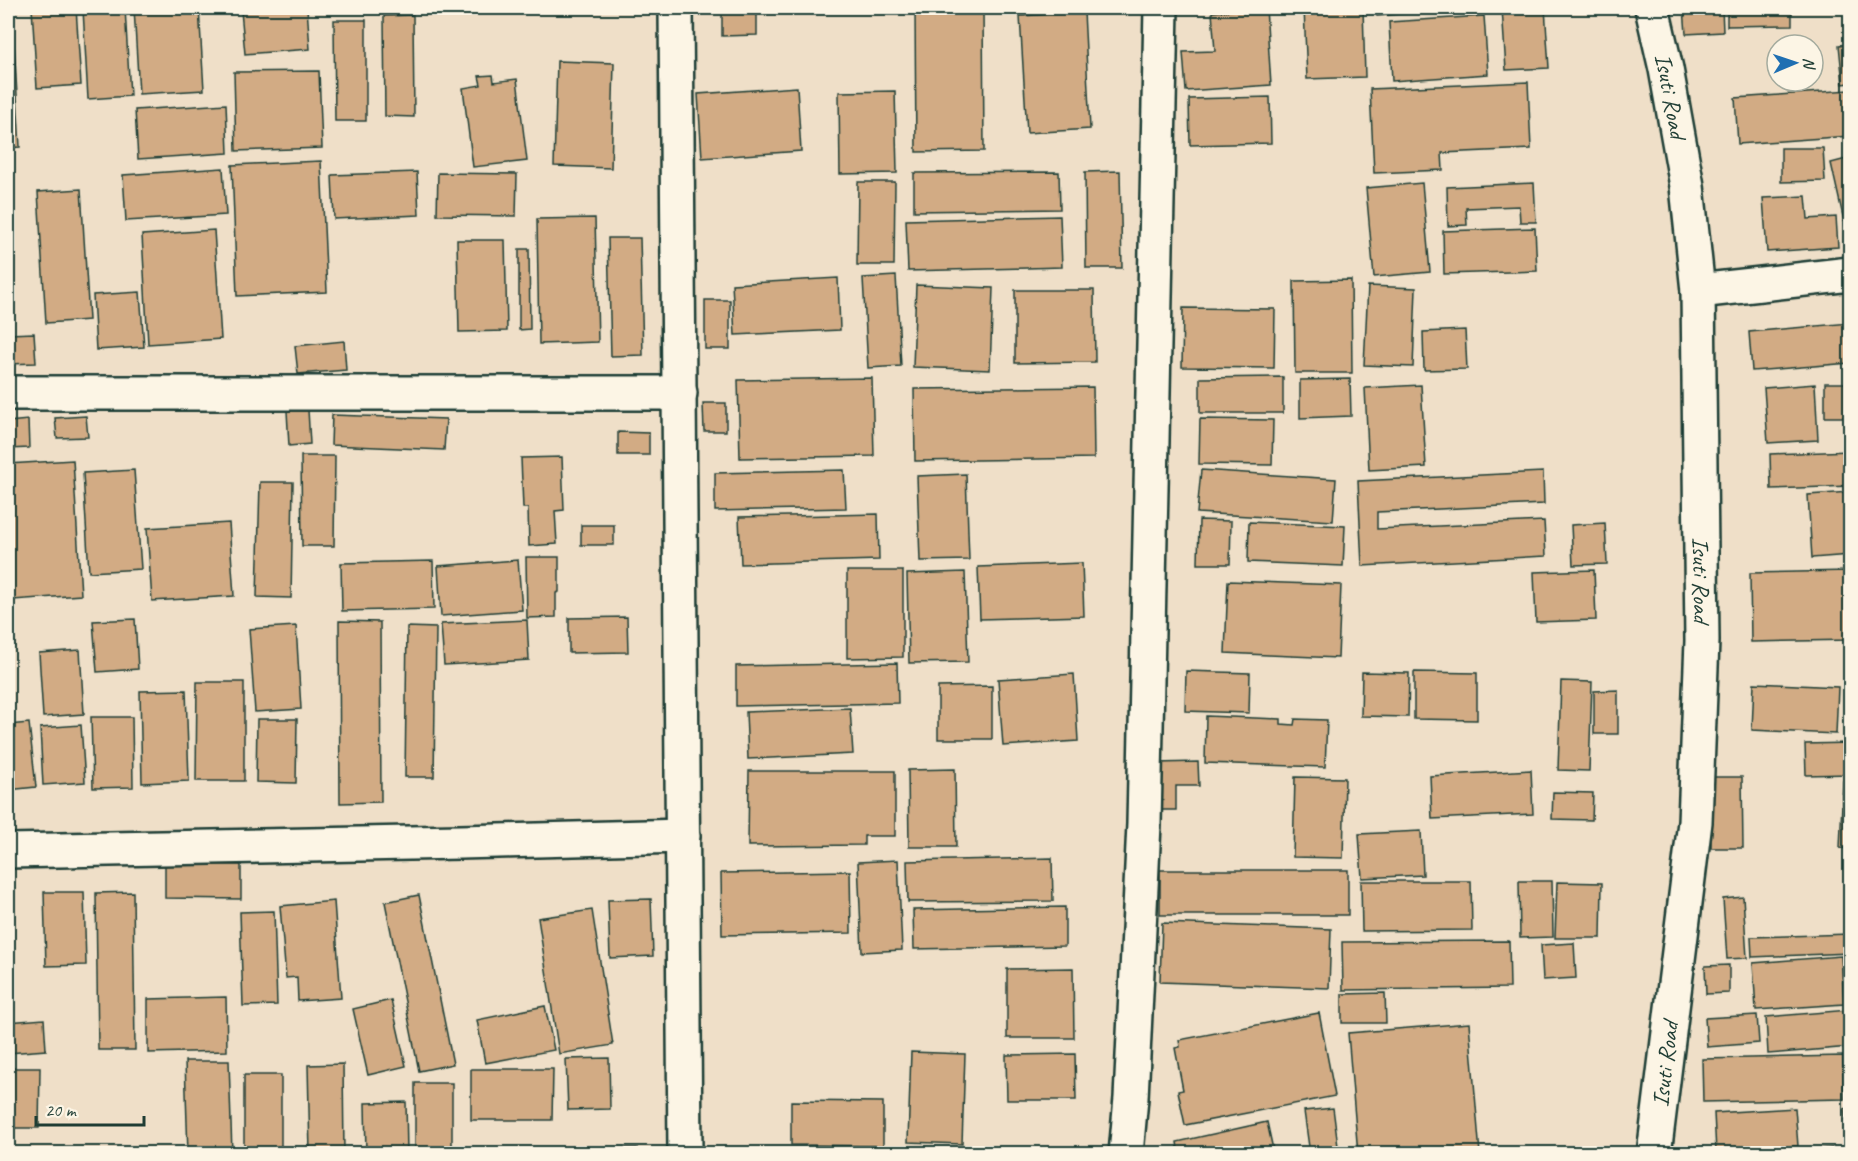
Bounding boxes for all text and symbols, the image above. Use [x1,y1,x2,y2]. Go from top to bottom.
north arrow [1765,33,1825,93]
street label: Isuti Road [1648,51,1694,144]
text: N [1799,57,1819,71]
street label: Isuti Road [1686,537,1717,627]
street label: Isuti Road [1645,1016,1686,1108]
scale bar [36,1089,144,1127]
text: 20 m [45,1099,78,1121]

